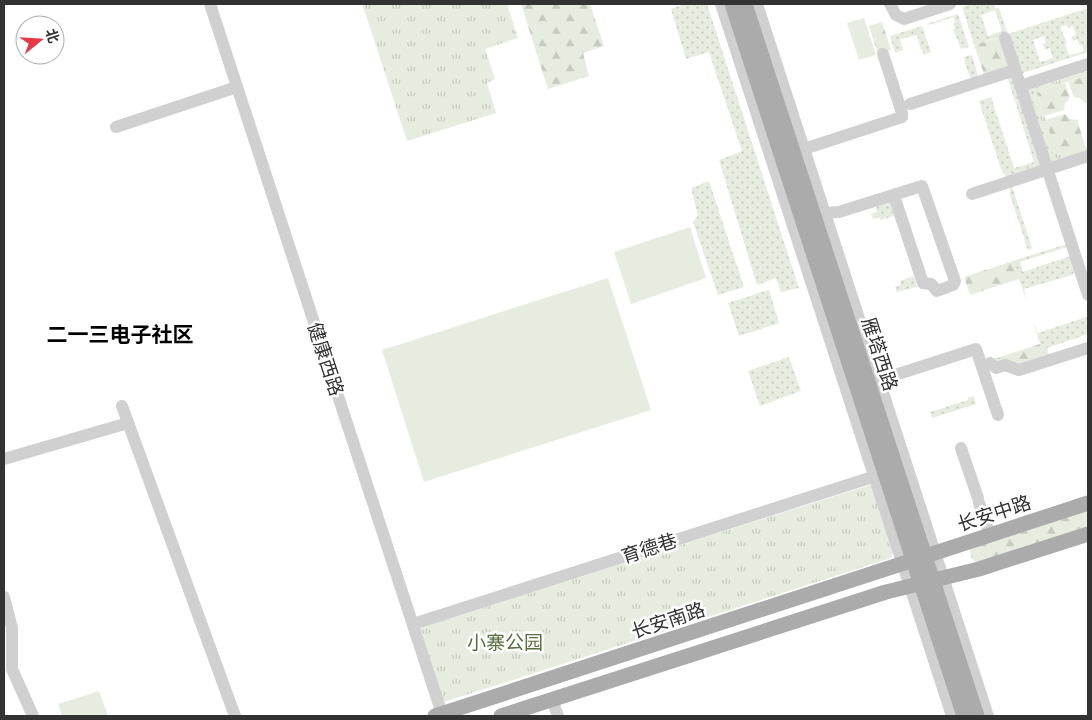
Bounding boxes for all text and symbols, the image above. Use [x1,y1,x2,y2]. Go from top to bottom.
north arrow [15,15,65,65]
text: 北 [41,26,64,46]
street label: 雁塔西路 [855,314,904,394]
street label: 健康西路 [301,319,350,399]
district label: 二一三电子社区 [47,320,194,350]
street label: 长安中路 [954,489,1034,538]
street label: 育德巷 [618,527,680,570]
street label: 长安南路 [628,596,708,645]
park label: 小寨公园 [467,629,543,656]

